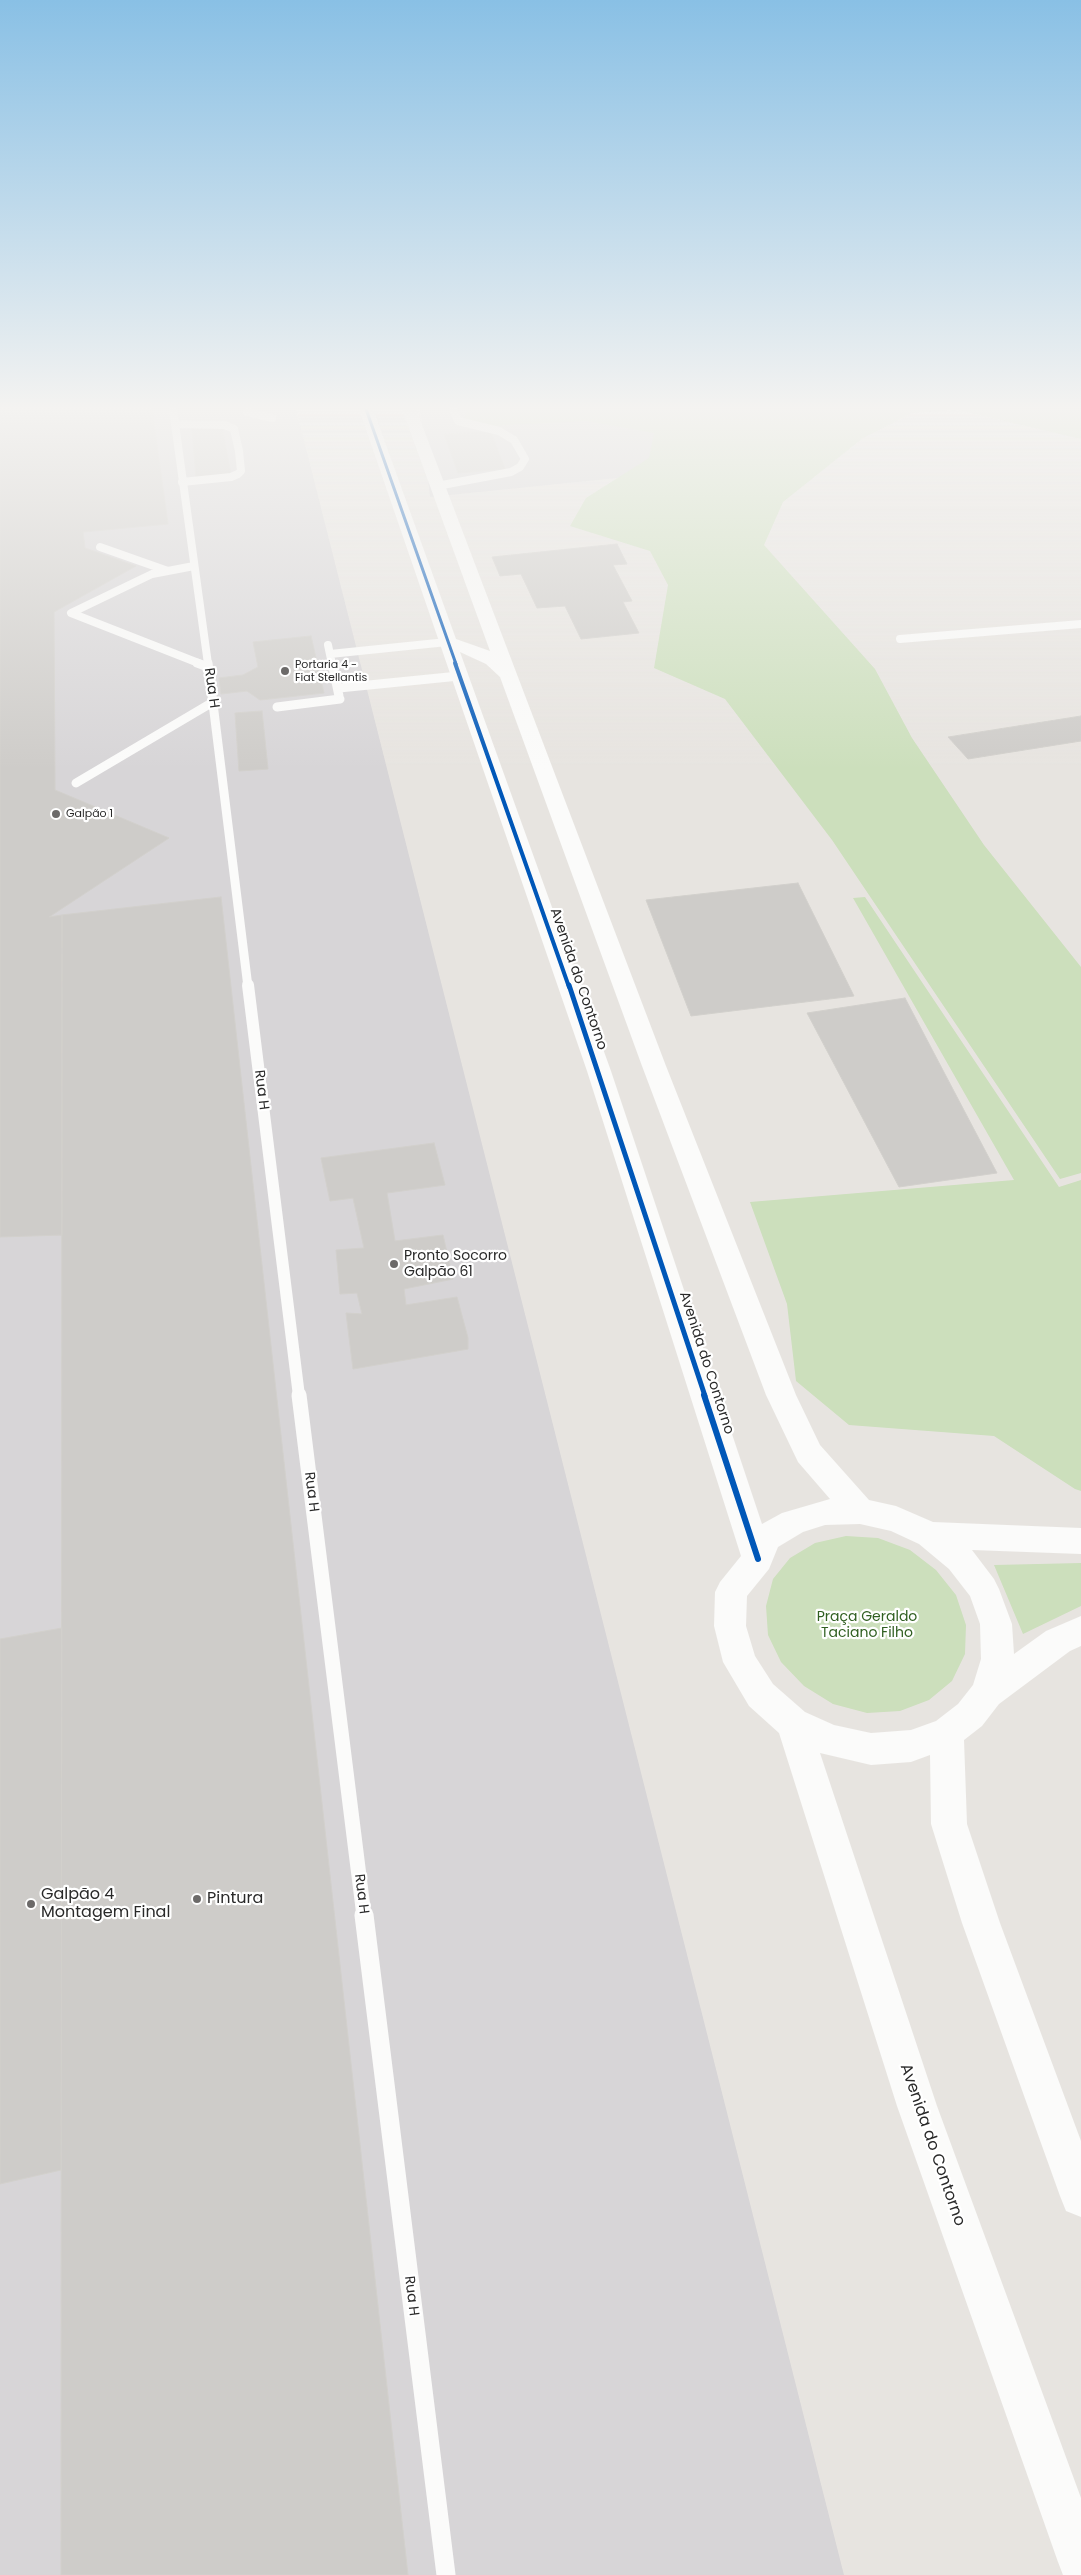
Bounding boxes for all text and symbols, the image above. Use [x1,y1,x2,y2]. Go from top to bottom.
place label: Portaria 4 - Fiat Stellantis [295,658,367,684]
marker: Portaria 4 - Fiat Stellantis [279,665,291,677]
street label: Rua H [200,667,222,709]
place label: Galpão 1 [66,807,113,821]
marker: Galpão 1 [50,808,62,820]
street label: Avenida do Contorno [546,906,610,1052]
street label: Rua H [250,1069,272,1111]
place label: Pronto Socorro Galpão 61 [404,1248,507,1280]
marker: Pronto Socorro Galpão 61 [388,1258,400,1270]
street label: Avenida do Contorno [675,1289,737,1437]
street label: Rua H [300,1471,322,1513]
park label: Praça Geraldo Taciano Filho [817,1609,917,1641]
street label: Rua H [350,1873,372,1915]
place label: Galpão 4 Montagem Final [41,1885,170,1923]
place label: Pintura [207,1889,263,1909]
marker: Pintura [191,1893,203,1905]
marker: Galpão 4 Montagem Final [25,1898,37,1910]
street label: Avenida do Contorno [895,2061,969,2229]
street label: Rua H [400,2275,422,2317]

